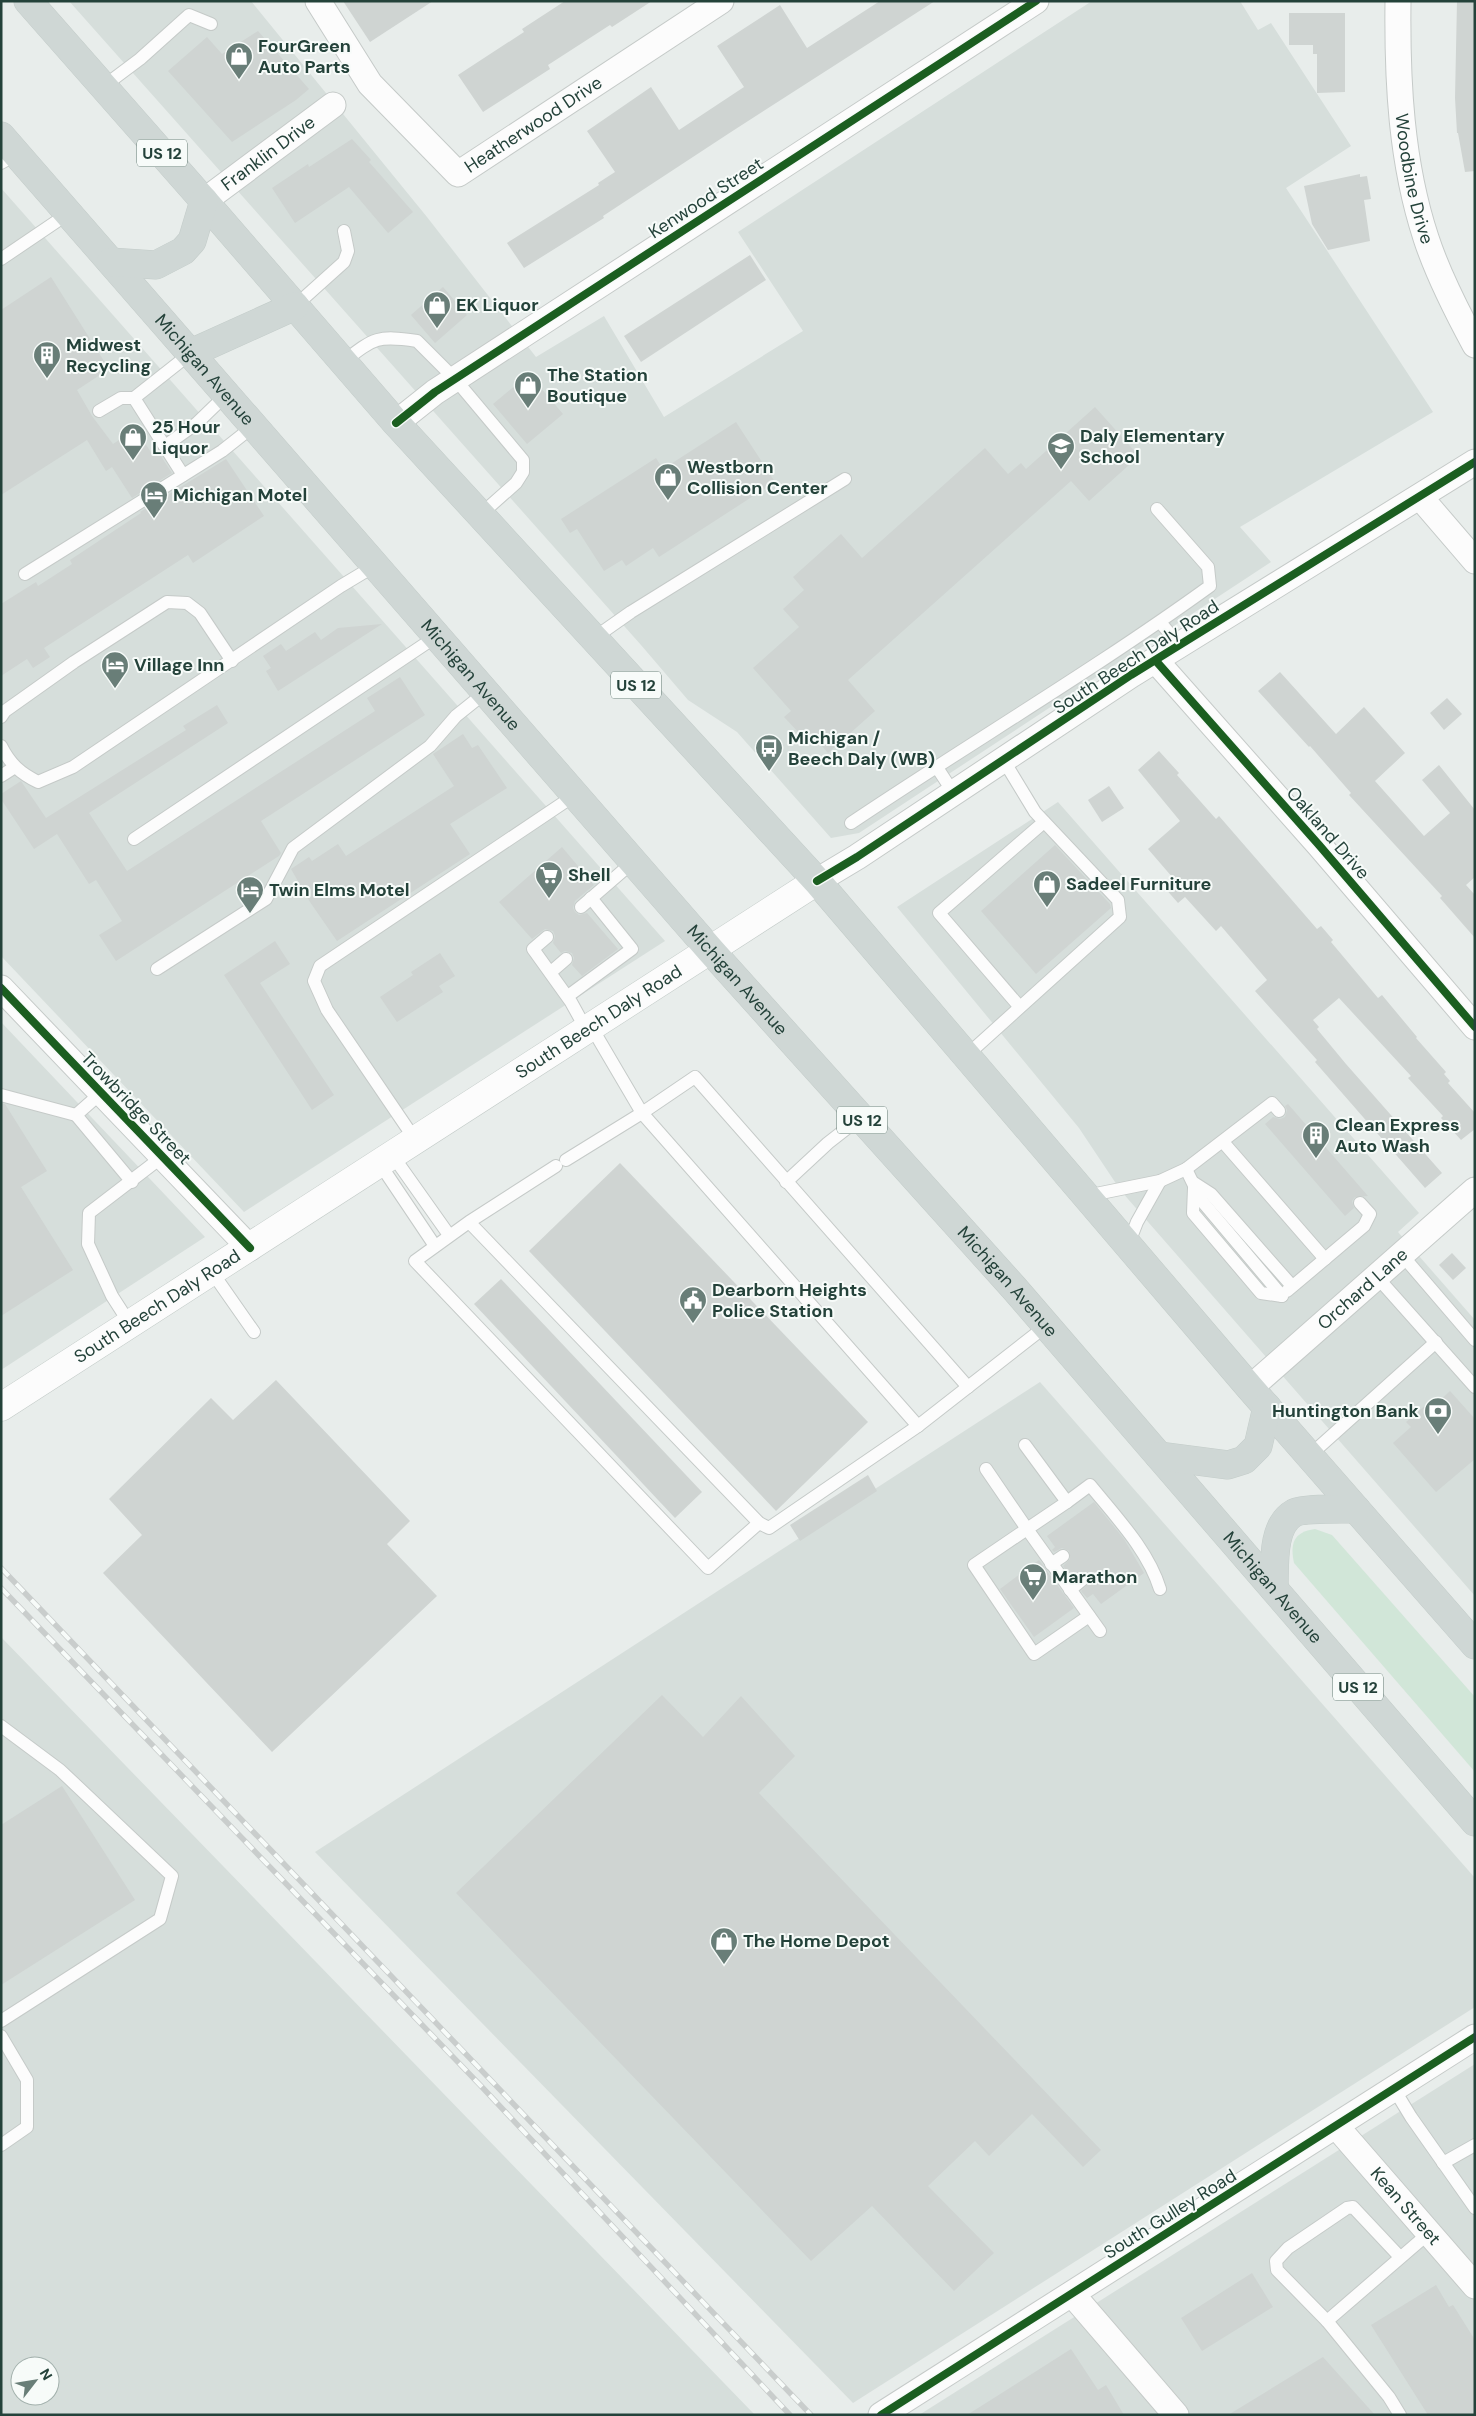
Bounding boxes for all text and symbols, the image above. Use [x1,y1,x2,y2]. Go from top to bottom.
place label: FourGreen Auto Parts [258,34,351,79]
shop icon: FourGreen Auto Parts [224,41,254,80]
street label: Heatherwood Drive [460,70,607,178]
street label: Franklin Drive [216,110,320,196]
street label: Woodbine Drive [1390,112,1439,247]
road number: US 12 [137,140,187,167]
street label: Kenwood Street [644,152,768,244]
shop icon: EK Liquor [422,290,452,329]
place label: EK Liquor [456,293,539,317]
street label: Michigan Avenue [149,309,260,431]
place label: Midwest Recycling [66,333,151,378]
building icon: Midwest Recycling [32,340,62,379]
place label: The Station Boutique [547,363,648,408]
shop icon: The Station Boutique [513,370,543,409]
place label: 25 Hour Liquor [152,415,220,460]
shop icon: 25 Hour Liquor [118,422,148,461]
place label: Daly Elementary School [1080,424,1225,469]
school or university icon: Daly Elementary School [1046,431,1076,470]
place label: Westborn Collision Center [687,455,828,500]
shop icon: Westborn Collision Center [653,462,683,501]
hotel icon: Michigan Motel [139,480,169,519]
place label: Michigan Motel [173,483,307,507]
street label: South Beech Daly Road [1048,594,1224,720]
street label: Michigan Avenue [415,614,526,736]
hotel icon: Village Inn [100,650,130,689]
place label: Village Inn [134,653,224,677]
road number: US 12 [611,672,661,698]
place label: Michigan / Beech Daly (WB) [788,726,935,771]
bus stop icon: Michigan / Beech Daly (WB) [754,733,784,772]
street label: Oakland Drive [1281,781,1375,885]
supermarket icon: Shell [534,860,564,899]
place label: Shell [568,863,610,887]
shop icon: Sadeel Furniture [1032,869,1062,908]
place label: Sadeel Furniture [1066,872,1212,896]
hotel icon: Twin Elms Motel [235,875,265,914]
place label: Twin Elms Motel [269,878,410,902]
street label: Michigan Avenue [681,920,793,1040]
street label: South Beech Daly Road [511,959,686,1084]
street label: Trowbridge Street [76,1046,196,1170]
road number: US 12 [837,1106,887,1134]
place label: Clean Express Auto Wash [1335,1113,1460,1158]
building icon: Clean Express Auto Wash [1301,1120,1331,1159]
street label: Michigan Avenue [952,1221,1063,1342]
street label: Orchard Lane [1312,1243,1413,1335]
street label: South Beech Daly Road [70,1244,245,1369]
place label: Dearborn Heights Police Station [712,1278,867,1323]
public building icon: Dearborn Heights Police Station [678,1285,708,1324]
bank icon: Huntington Bank [1423,1396,1453,1435]
place label: Huntington Bank [1272,1399,1420,1423]
street label: Michigan Avenue [1218,1527,1328,1649]
supermarket icon: Marathon [1018,1562,1048,1601]
place label: Marathon [1052,1565,1137,1589]
road number: US 12 [1333,1674,1383,1700]
shop icon: The Home Depot [709,1926,739,1965]
place label: The Home Depot [743,1929,890,1953]
street label: Kean Street [1365,2162,1446,2250]
street label: South Gulley Road [1099,2164,1241,2264]
north arrow [10,2356,60,2406]
text: N [36,2365,56,2383]

